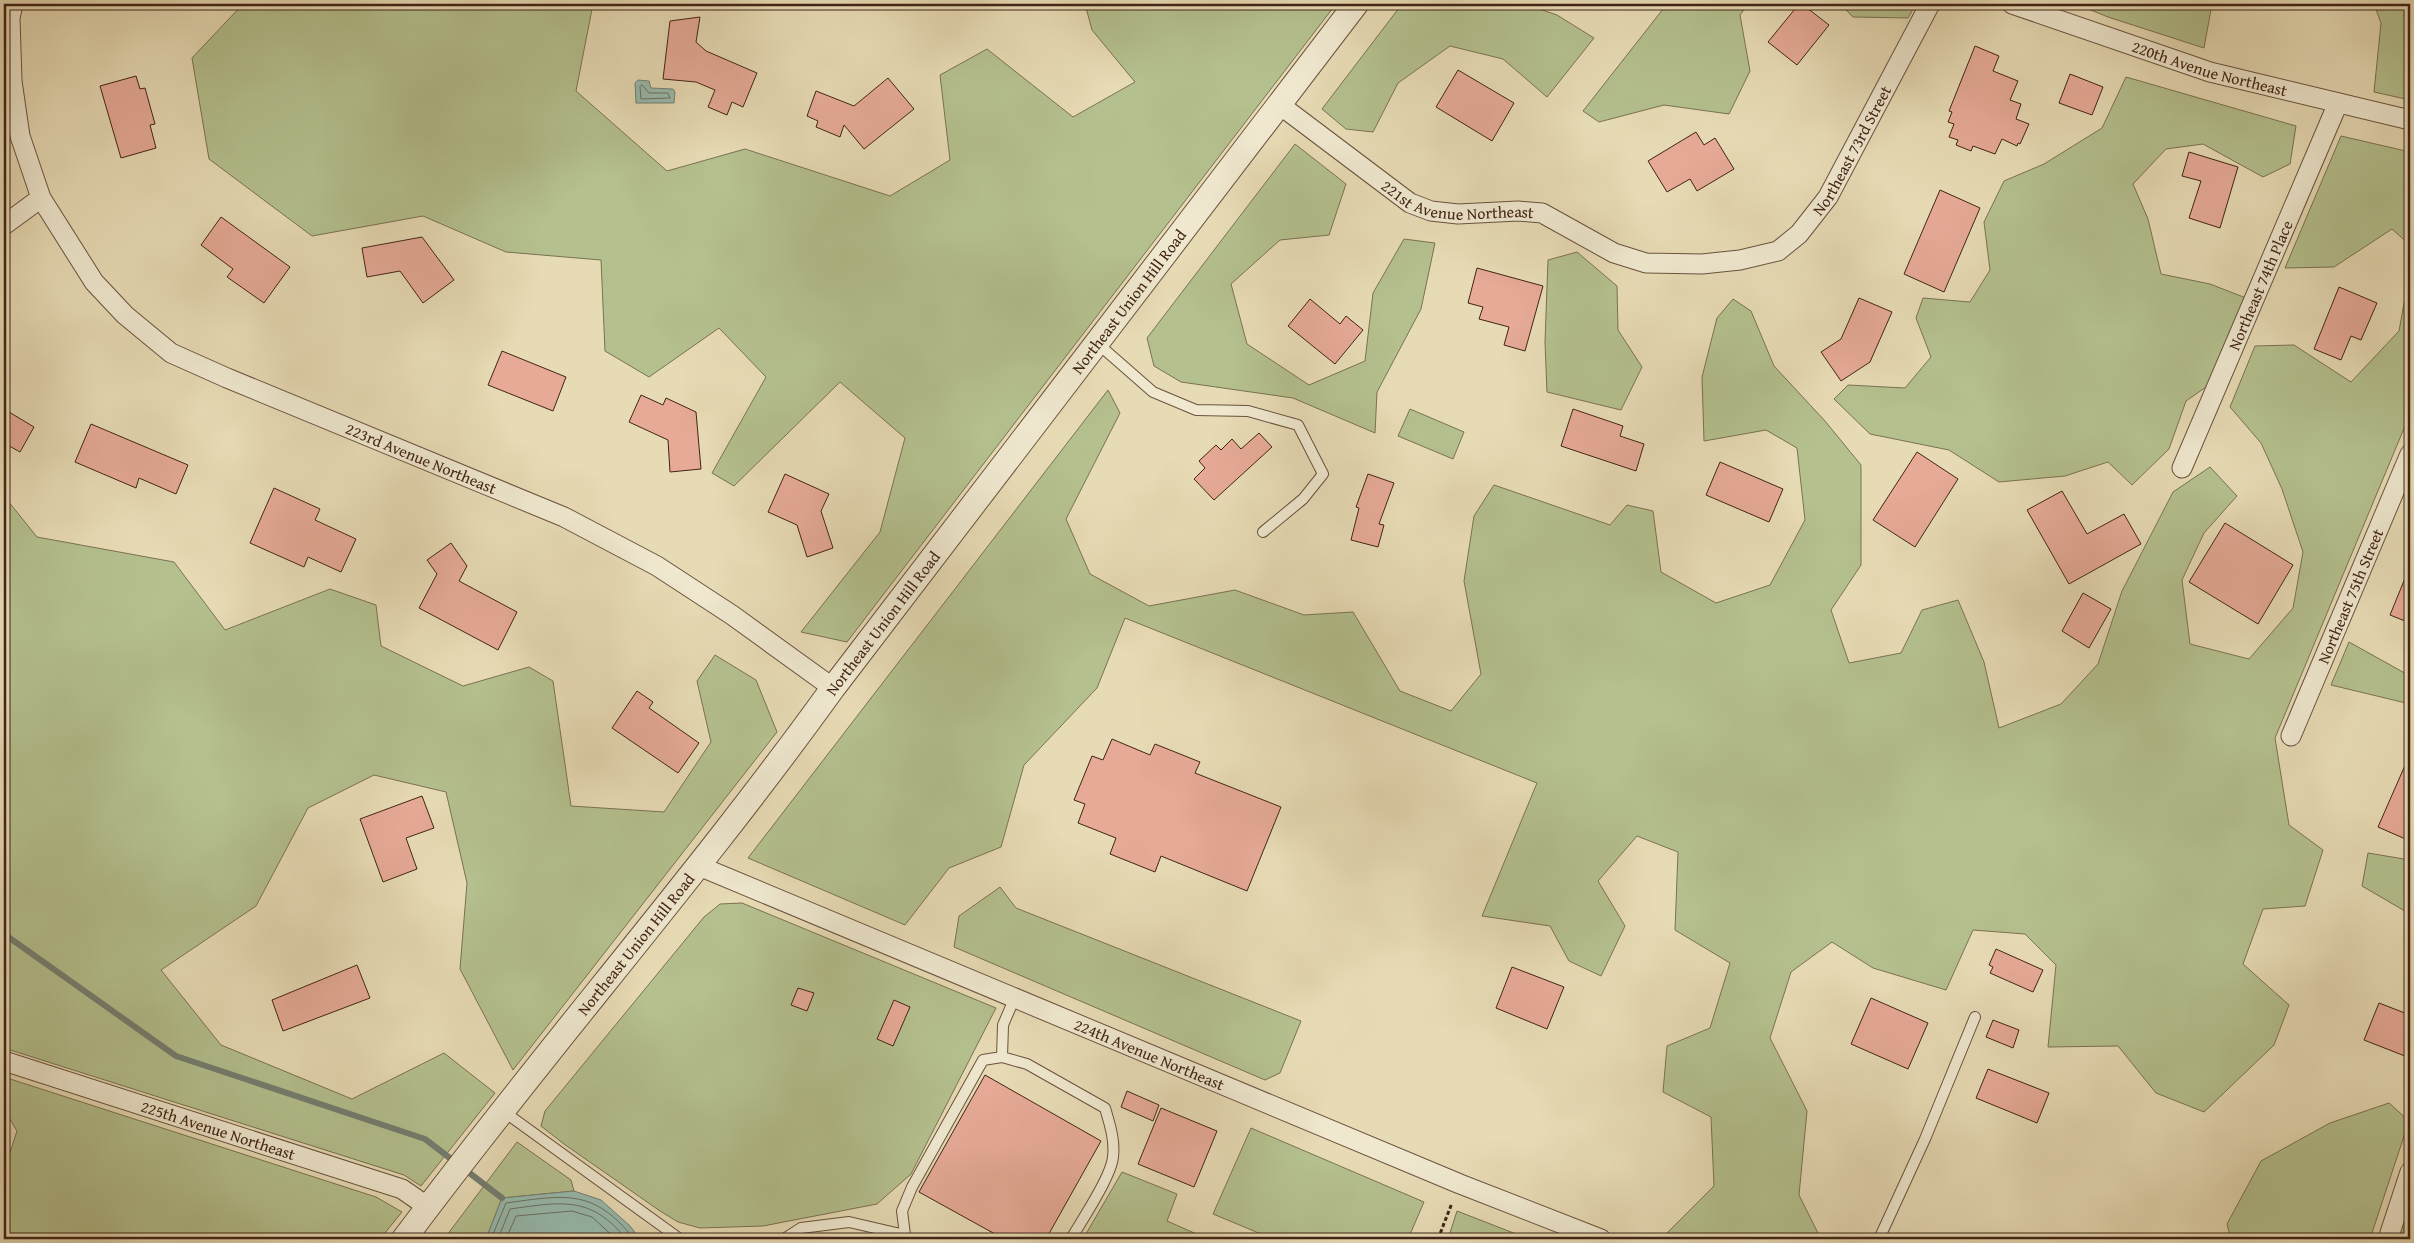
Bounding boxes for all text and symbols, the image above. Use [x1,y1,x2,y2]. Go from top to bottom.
street label: 220th Avenue Northeast [2129,34,2290,102]
street label: Northeast 73rd Street [1806,81,1897,220]
street label: 221st Avenue Northeast [1376,174,1535,226]
street label: Northeast 74th Place [2222,216,2299,354]
street label: Northeast Union Hill Road [1065,224,1192,379]
street label: 223rd Avenue Northeast [342,416,501,500]
street label: Northeast 75th Street [2311,524,2389,667]
street label: Northeast Union Hill Road [819,545,946,700]
street label: Northeast Union Hill Road [571,867,700,1020]
street label: 224th Avenue Northeast [1070,1012,1228,1096]
street label: 225th Avenue Northeast [138,1094,299,1166]

